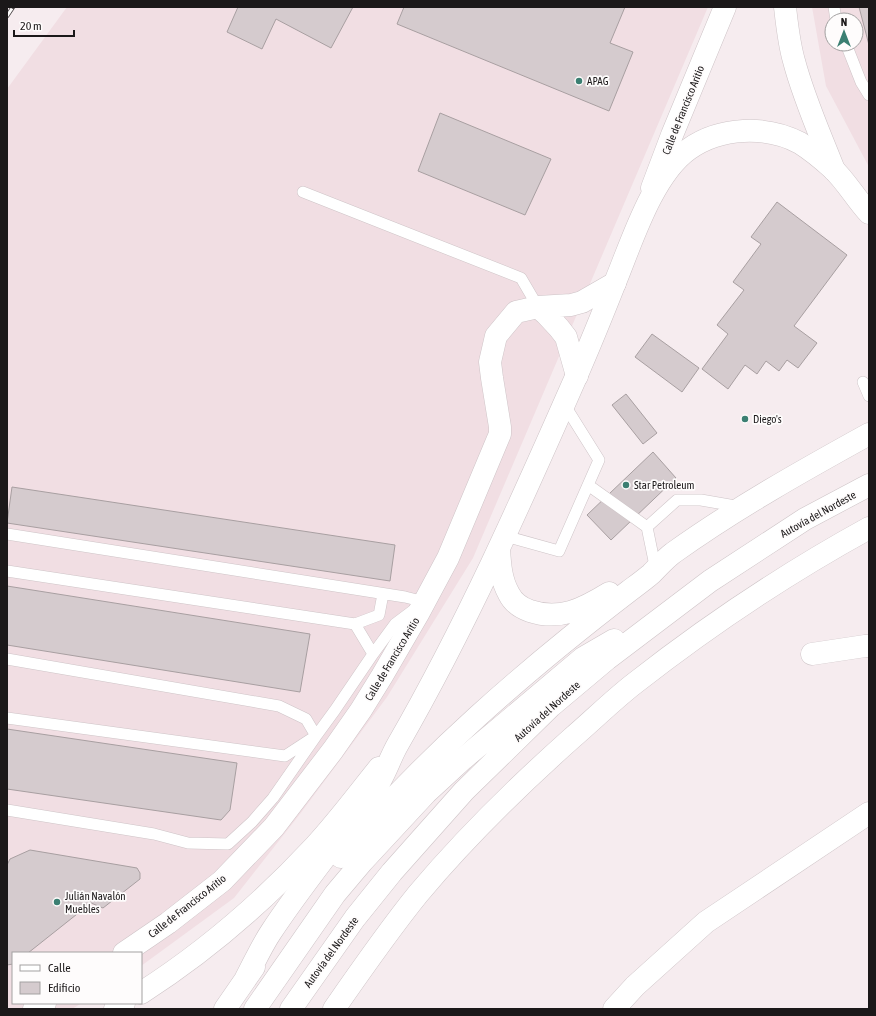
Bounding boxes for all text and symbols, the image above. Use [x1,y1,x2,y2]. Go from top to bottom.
scale bar [14,12,74,38]
north arrow [824,12,864,52]
text: N [841,16,847,28]
text: 20 m [20,19,42,33]
street label: Calle de Francisco Aritio [660,64,706,156]
place label: APAG [587,75,609,87]
marker: APAG [574,76,584,86]
place label: Diego's [753,413,782,425]
marker: Diego's [740,414,750,424]
place label: Star Petroleum [634,479,695,491]
marker: Star Petroleum [621,480,631,490]
street label: Autovía del Nordeste [778,488,858,540]
street label: Calle de Francisco Aritio [362,615,422,703]
street label: Autovía del Nordeste [512,678,582,744]
street label: Calle de Francisco Aritio [146,872,228,940]
place label: Julián Navalón Muebles [65,890,126,915]
marker: Julián Navalón Muebles [52,897,62,907]
street label: Autovía del Nordeste [301,914,361,990]
legend [12,952,142,1004]
text: Calle [48,961,71,975]
text: Edificio [48,981,81,995]

